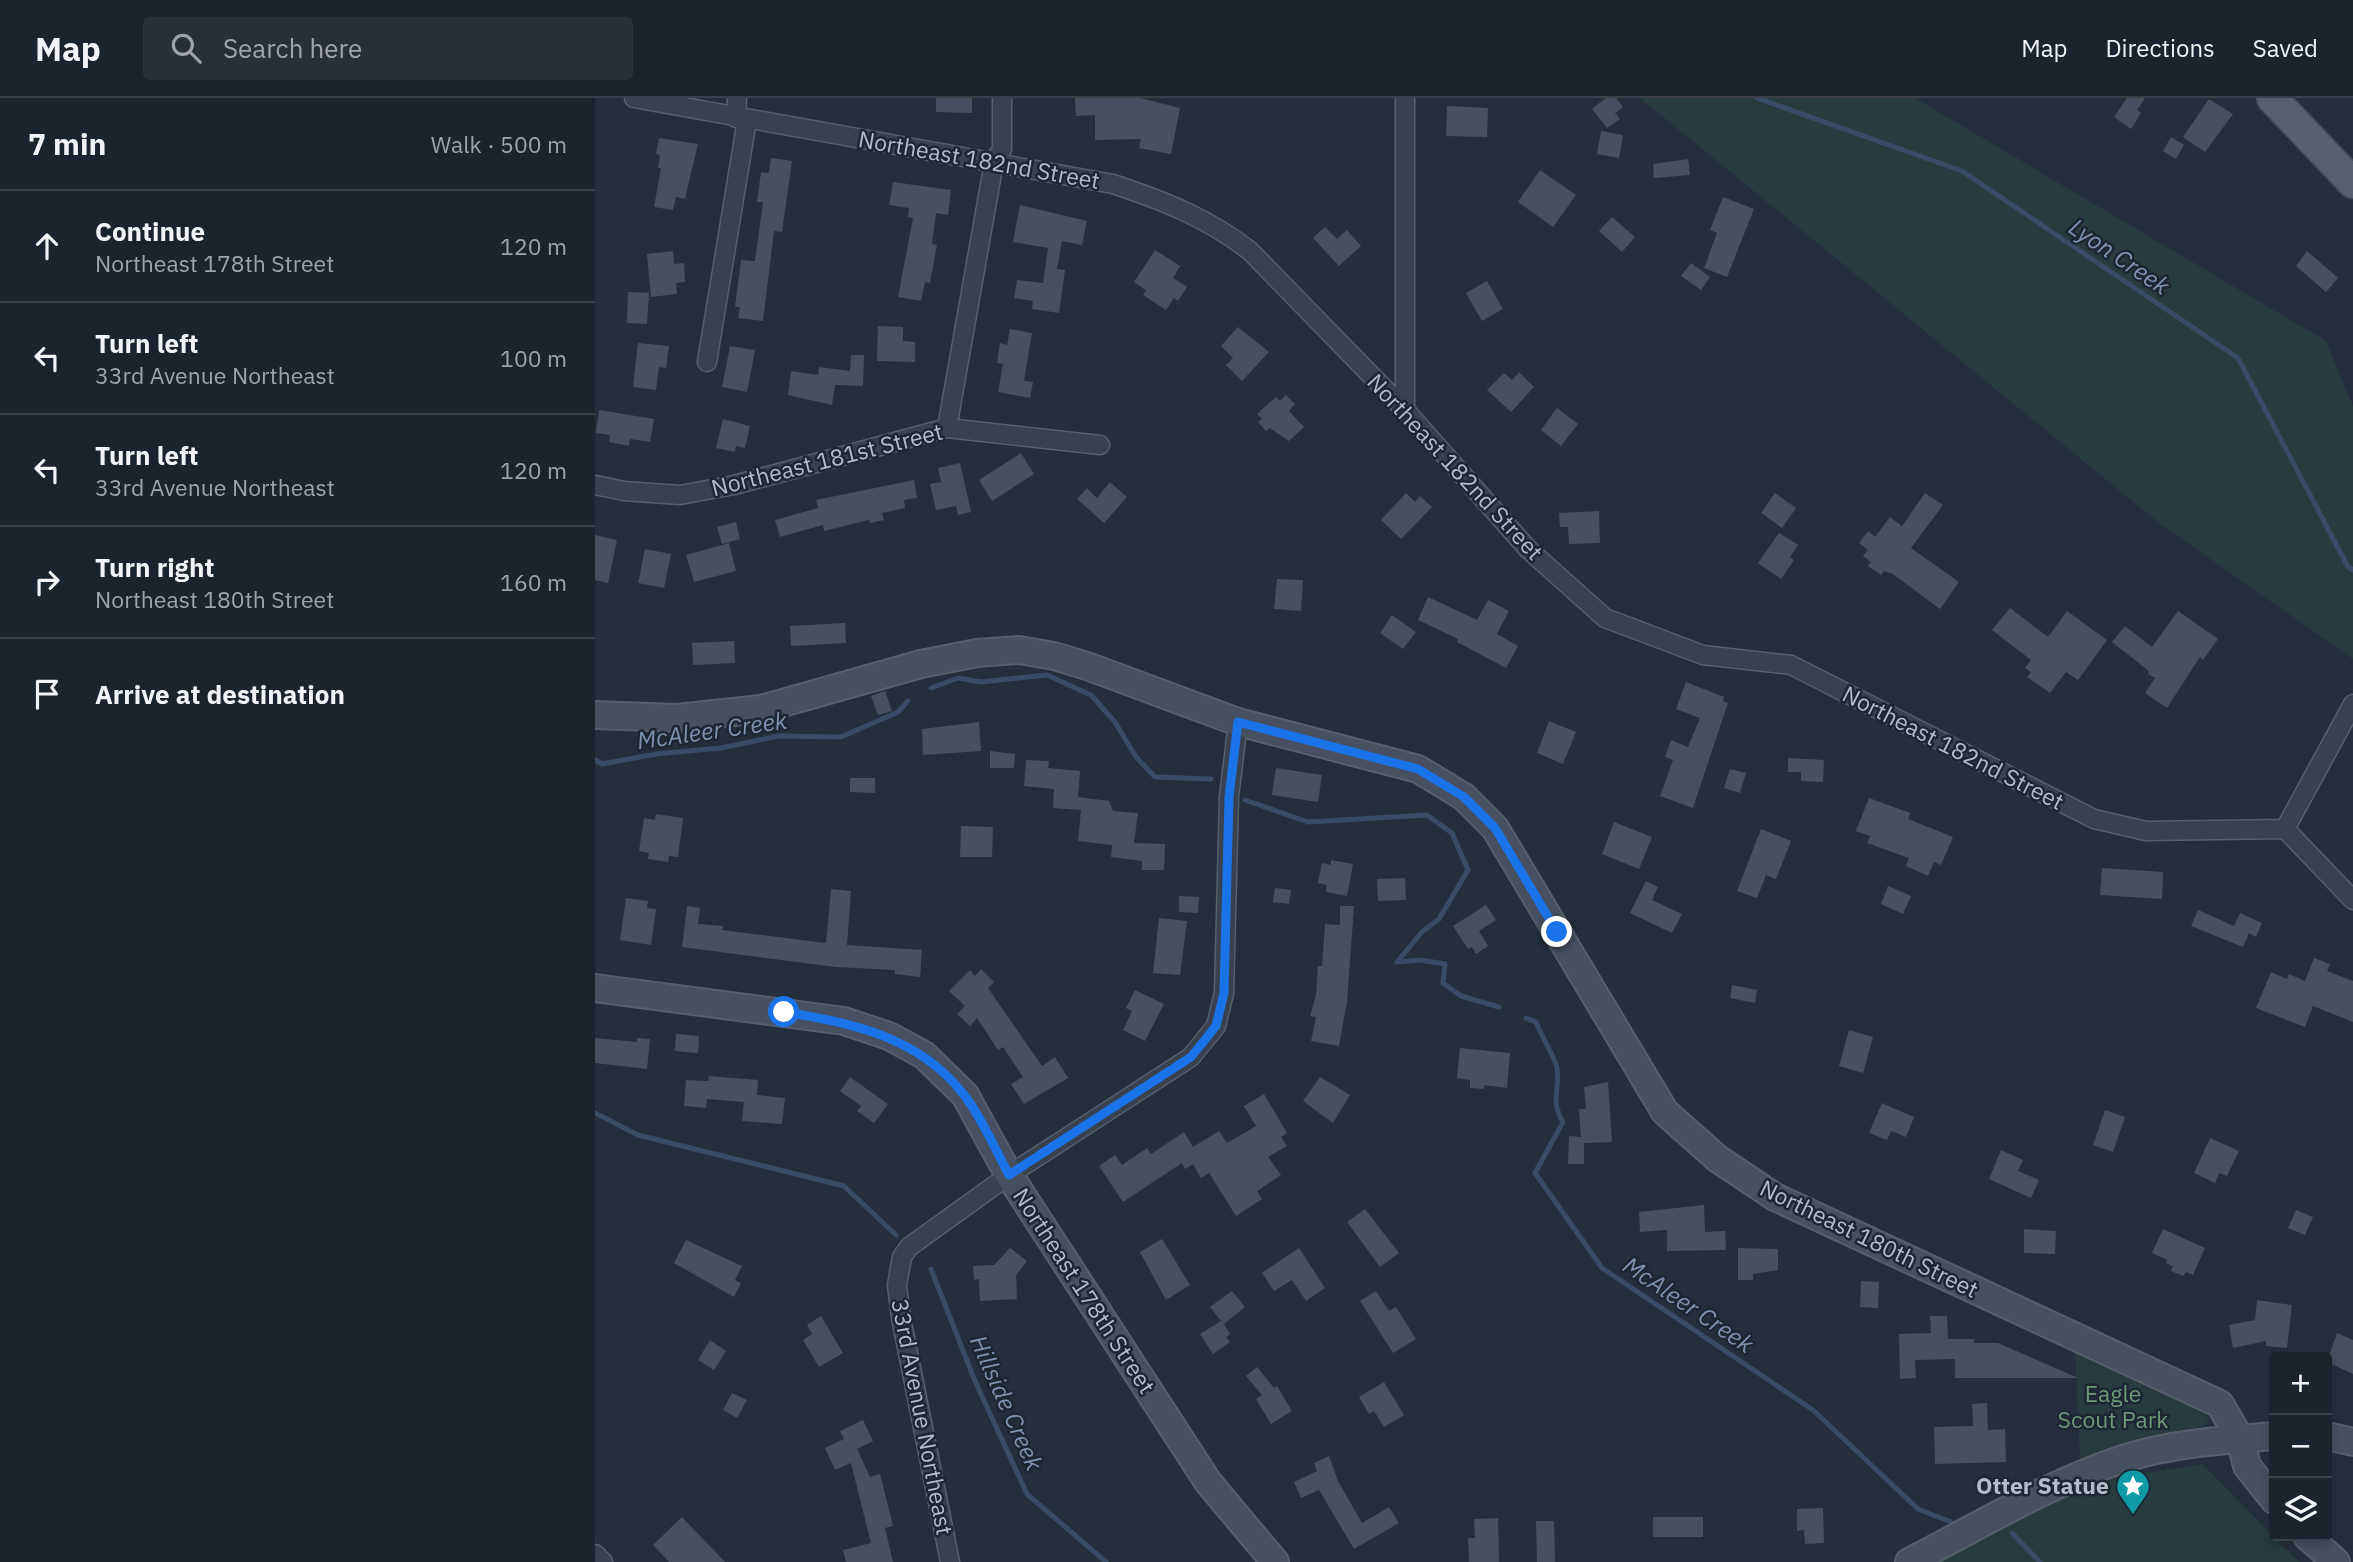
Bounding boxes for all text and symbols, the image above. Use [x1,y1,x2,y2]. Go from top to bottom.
search box [143,17,633,80]
text: Map [35,27,101,70]
icon: search [167,29,205,67]
text: Search here [223,31,362,65]
text: Map [2021,32,2067,64]
text: Directions [2105,32,2215,64]
text: Saved [2253,32,2318,64]
street label: Northeast 182nd Street [856,123,1102,195]
text: 7 min [28,124,106,163]
text: Walk · 500 m [431,129,567,159]
water label: Lyon Creek [2063,211,2176,302]
text: Continue [95,214,205,248]
icon: ahead [28,227,66,265]
text: 120 m [500,231,567,261]
text: Northeast 178th Street [95,248,334,278]
text: Turn left [95,326,198,360]
icon: left [28,339,66,377]
text: 100 m [500,343,567,373]
text: 33rd Avenue Northeast [95,360,335,390]
street label: Northeast 182nd Street [1361,367,1550,566]
street label: Northeast 181st Street [708,416,946,502]
text: Turn left [95,438,198,472]
icon: left [28,451,66,489]
text: 120 m [500,455,567,485]
text: 33rd Avenue Northeast [95,472,335,502]
text: Turn right [95,550,214,584]
icon: right [28,563,66,601]
text: 160 m [500,567,567,597]
text: Northeast 180th Street [95,584,334,614]
icon: arrive [28,675,66,713]
text: Arrive at destination [95,677,345,711]
street label: Northeast 182nd Street [1838,678,2069,816]
water label: McAleer Creek [635,704,789,756]
route end [1541,916,1572,947]
route start [768,996,799,1027]
street label: Northeast 180th Street [1755,1172,1984,1304]
street label: Northeast 178th Street [1007,1182,1163,1399]
water label: McAleer Creek [1617,1249,1761,1360]
street label: 33rd Avenue Northeast [885,1296,961,1537]
water label: Hillside Creek [963,1330,1051,1476]
map controls [2269,1352,2332,1541]
button: + [2269,1352,2332,1415]
park label: Eagle Scout Park [2058,1378,2168,1434]
button: − [2269,1415,2332,1478]
place icon: Otter Statue [2114,1467,2152,1516]
place label: Otter Statue [1976,1470,2109,1500]
button: layers [2269,1478,2332,1541]

